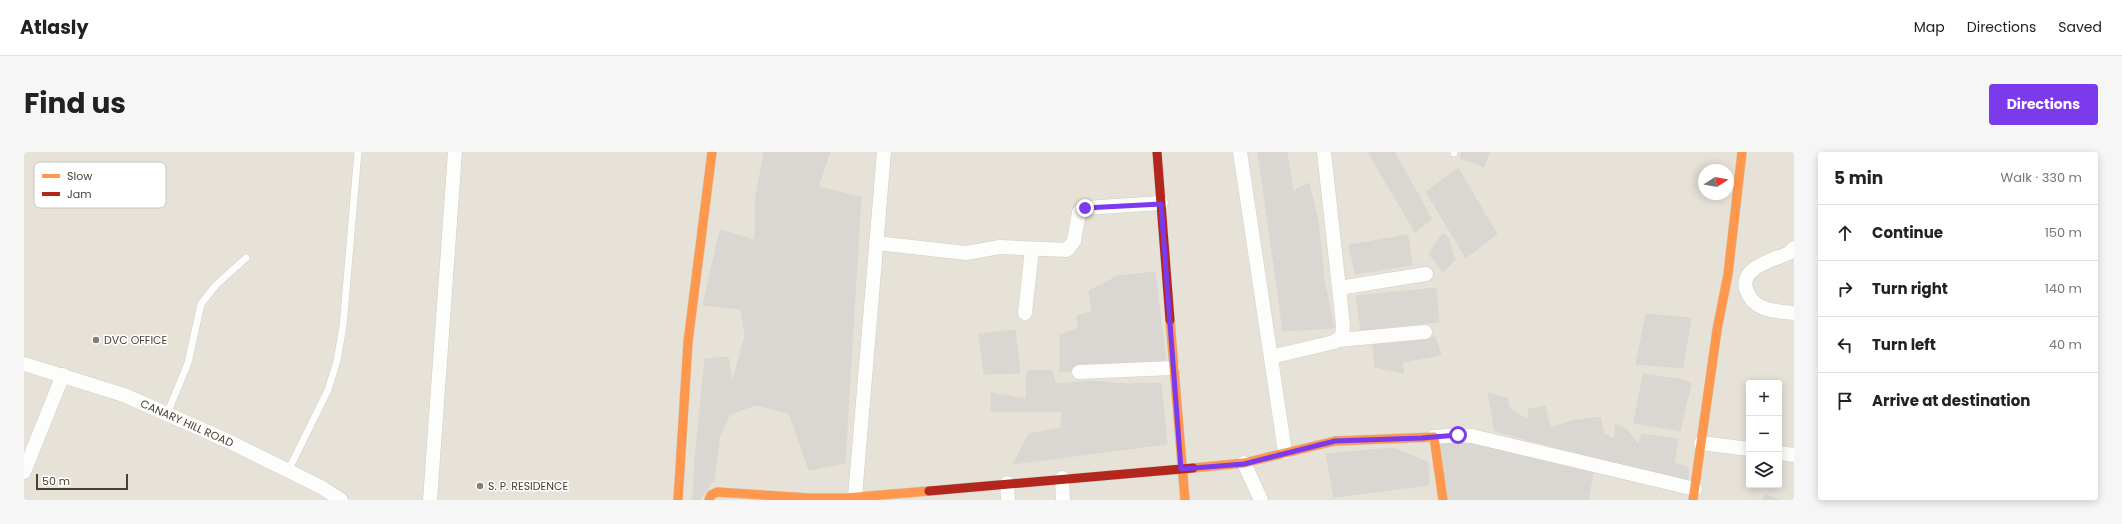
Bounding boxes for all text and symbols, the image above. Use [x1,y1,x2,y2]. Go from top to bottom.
text: Atlasly [20,14,88,41]
text: Map [1914,17,1945,37]
text: Directions [1967,17,2036,37]
text: Saved [2058,17,2102,37]
text: Find us [24,84,126,123]
button: Directions [1989,84,2098,125]
legend [34,162,166,208]
north arrow [1698,164,1734,200]
text: 5 min [1834,166,1883,190]
text: Slow [67,168,92,184]
text: Walk · 330 m [2001,168,2082,187]
text: Jam [67,186,92,202]
route end [1076,199,1094,217]
icon: ahead [1834,222,1856,244]
text: Continue [1872,222,1943,243]
text: 150 m [2045,223,2082,242]
icon: right [1834,278,1856,300]
text: Turn right [1872,278,1948,299]
text: 140 m [2045,279,2082,298]
place label: DVC OFFICE [104,332,167,348]
icon: left [1834,334,1856,356]
text: Turn left [1872,334,1936,355]
marker: DVC OFFICE [91,335,101,345]
text: 40 m [2049,335,2082,354]
map controls [1746,380,1782,488]
button: + [1746,380,1782,416]
icon: arrive [1834,390,1856,412]
text: Arrive at destination [1872,390,2030,411]
street label: CANARY HILL ROAD [138,395,236,451]
button: − [1746,416,1782,452]
route start [1449,426,1467,444]
button: layers [1746,452,1782,488]
scale bar [36,472,128,491]
text: 50 m [42,473,70,489]
place label: S. P. RESIDENCE [488,478,568,494]
marker: S. P. RESIDENCE [475,481,485,491]

